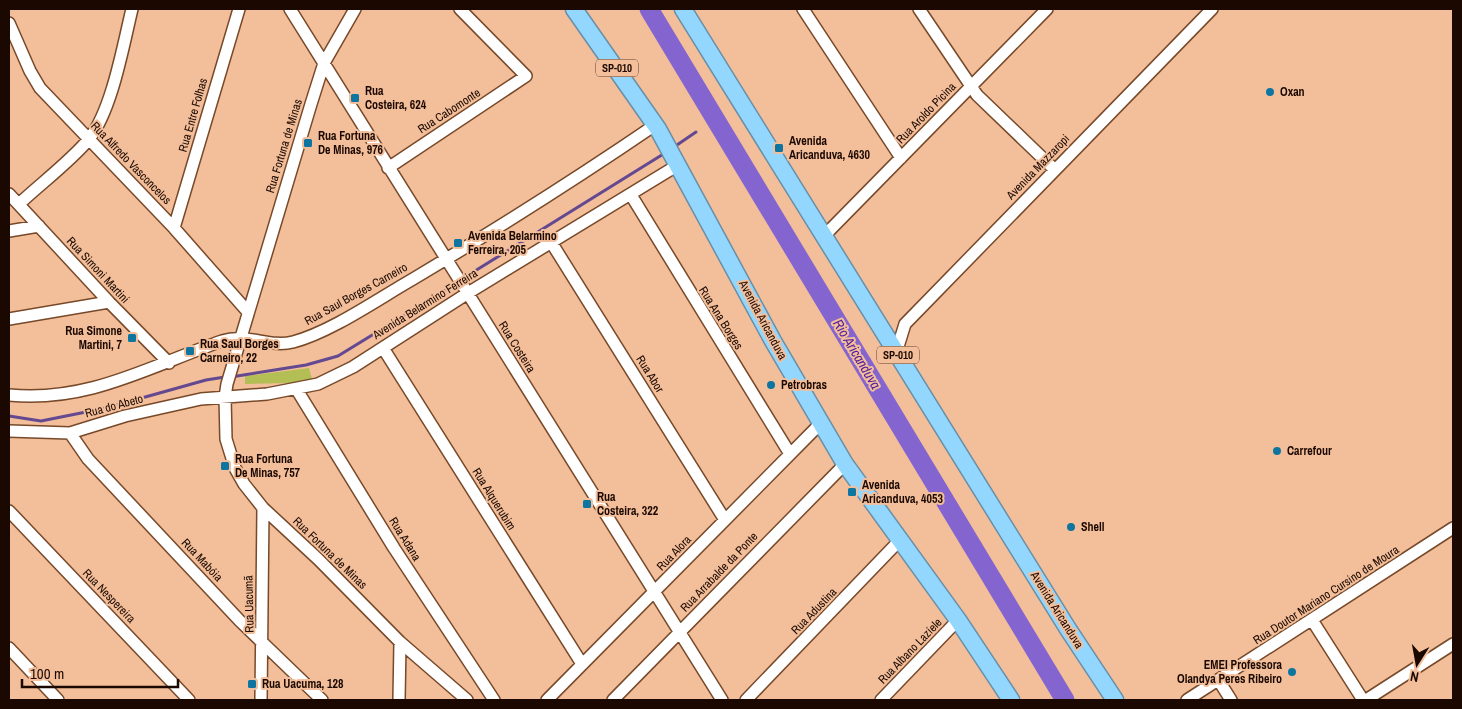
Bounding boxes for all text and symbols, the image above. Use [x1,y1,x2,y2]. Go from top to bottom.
road number: SP-010 [596,59,638,76]
street label: Rua Entre Folhas [175,76,211,154]
street label: Rua Aroldo Picina [893,79,960,147]
place label: Rua Costeira, 624 [365,83,427,113]
place label: Oxan [1280,84,1305,100]
street label: Rua Cabomonte [415,85,483,137]
marker: Oxan [1264,86,1276,98]
marker: Rua Costeira, 624 [349,92,361,104]
street label: Rua Fortuna de Minas [262,97,306,195]
street label: Rua Alfredo Vasconcelos [87,118,175,208]
place label: Rua Fortuna De Minas, 976 [318,128,384,158]
street label: Avenida Mazzaropi [1002,131,1073,204]
place label: Avenida Aricanduva, 4630 [789,133,870,163]
marker: Rua Fortuna De Minas, 976 [302,137,314,149]
marker: Avenida Aricanduva, 4630 [773,142,785,154]
place label: Avenida Belarmino Ferreira, 205 [468,228,557,258]
street label: Rua Simoni Martini [63,233,133,307]
marker: Avenida Belarmino Ferreira, 205 [452,237,464,249]
street label: Rua Saul Borges Carneiro [302,259,410,329]
street label: Avenida Belarmino Ferreira [369,265,481,343]
street label: Avenida Aricanduva [735,277,791,363]
street label: Rua Ana Borges [695,283,747,353]
water label: Rio Aricanduva [829,316,885,392]
street label: Rua Costeira [495,318,539,376]
place label: Rua Simone Martini, 7 [65,323,123,353]
marker: Rua Simone Martini, 7 [126,332,138,344]
place label: Rua Saul Borges Carneiro, 22 [200,336,279,366]
marker: Rua Saul Borges Carneiro, 22 [184,345,196,357]
road number: SP-010 [877,346,919,364]
street label: Rua Abor [632,352,668,396]
place label: Petrobras [781,377,827,393]
marker: Petrobras [765,379,777,391]
street label: Rua do Abeto [83,391,145,421]
place label: Carrefour [1287,443,1332,459]
marker: Carrefour [1271,445,1283,457]
place label: Rua Fortuna De Minas, 757 [235,451,301,481]
marker: Rua Fortuna De Minas, 757 [219,460,231,472]
street label: Rua Alquerubim [469,465,519,533]
place label: Avenida Aricanduva, 4053 [862,477,943,507]
marker: Avenida Aricanduva, 4053 [846,486,858,498]
place label: Rua Costeira, 322 [597,489,659,519]
marker: Rua Costeira, 322 [581,498,593,510]
street label: Rua Fortuna de Minas [289,513,371,593]
street label: Rua Adana [385,514,425,564]
place label: Shell [1081,519,1105,535]
marker: Shell [1065,521,1077,533]
street label: Rua Arrabalde da Ponte [677,529,761,615]
street label: Rua Alora [653,532,695,574]
street label: Rua Mabóia [178,535,226,585]
street label: Rua Doutor Mariano Cursino de Moura [1250,542,1402,648]
street label: Rua Nespereira [79,565,139,627]
street label: Avenida Aricanduva [1026,568,1087,652]
street label: Rua Uacumã [240,575,257,633]
street label: Rua Adustina [788,584,841,638]
street label: Rua Albano Lazíele [875,615,945,687]
north arrow [1392,639,1442,689]
scale bar [22,656,179,688]
place label: EMEI Professora Olandya Peres Ribeiro [1177,657,1283,687]
text: 100 m [30,663,64,684]
marker: EMEI Professora Olandya Peres Ribeiro [1286,666,1298,678]
text: N [1409,667,1420,686]
place label: Rua Uacuma, 128 [262,676,344,692]
marker: Rua Uacuma, 128 [246,678,258,690]

